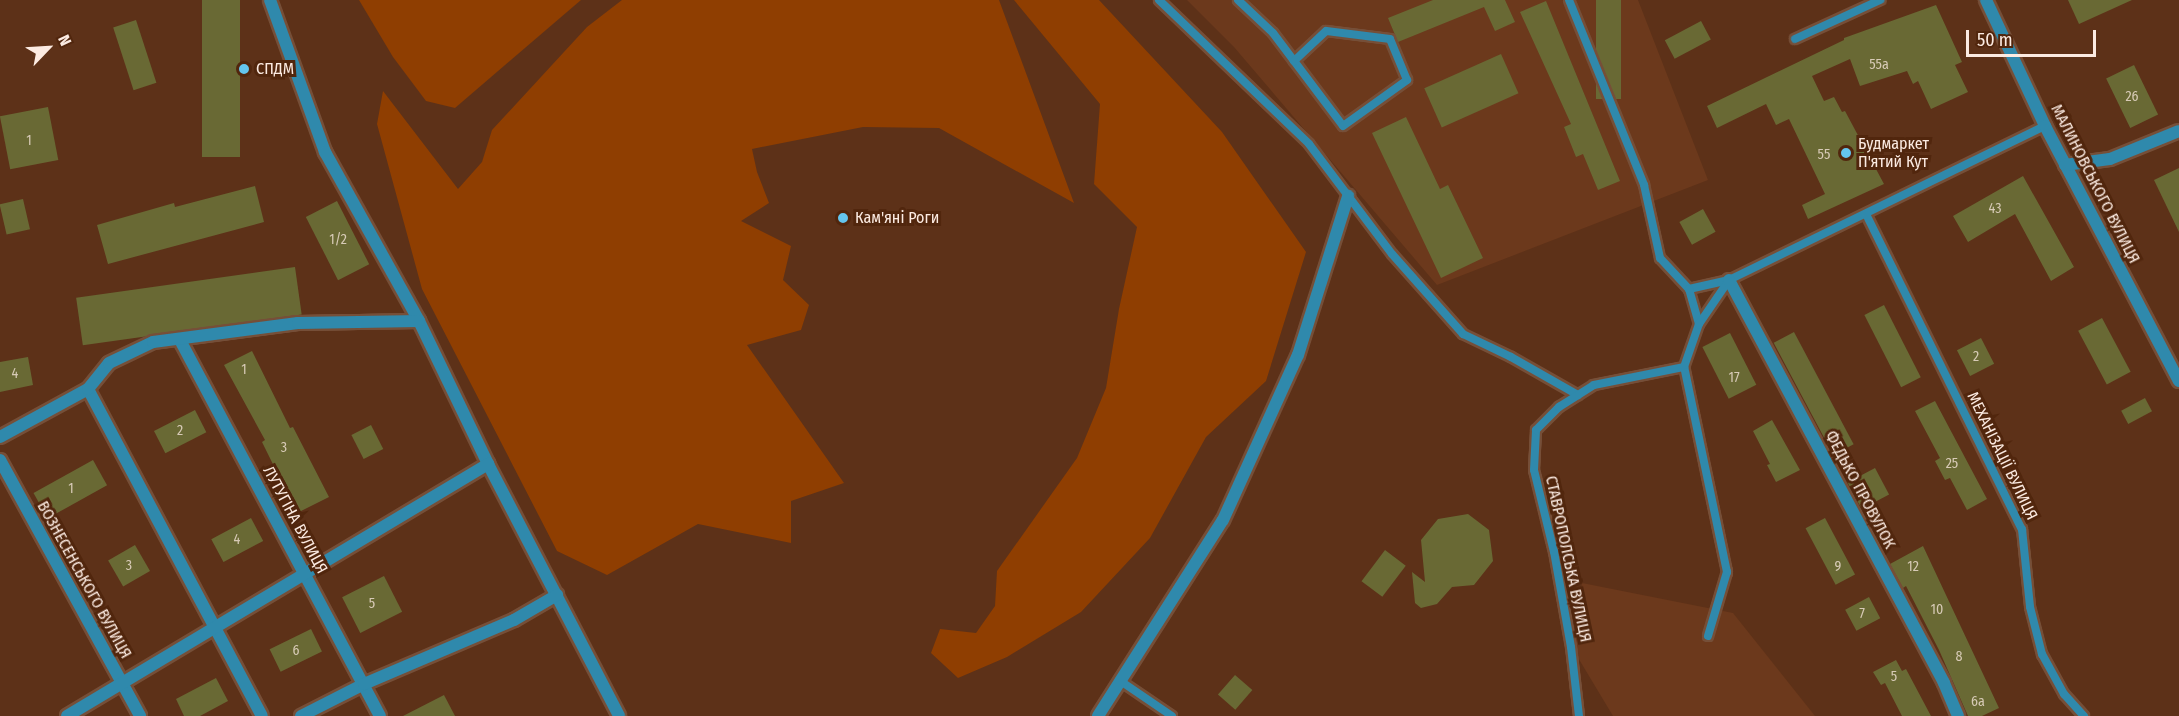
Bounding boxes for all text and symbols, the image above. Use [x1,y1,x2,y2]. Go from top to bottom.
north arrow [18,18,78,78]
scale bar [1969,18,2100,56]
text: 50 m [1977,29,2013,51]
text: N [54,32,75,49]
house number: 55а [1869,57,1889,73]
place label: СПДМ [256,59,294,79]
marker: СПДМ [237,62,251,76]
house number: 26 [2125,89,2139,105]
street label: МАЛИНОВСЬКОГО ВУЛИЦЯ [2047,101,2143,267]
house number: 1 [26,133,32,149]
place label: Будмаркет П'ятий Кут [1858,134,1929,172]
marker: Будмаркет П'ятий Кут [1839,146,1853,160]
house number: 55 [1818,147,1830,163]
house number: 43 [1989,201,2001,217]
place label: Кам'яні Роги [855,208,939,228]
marker: Кам'яні Роги [836,211,850,225]
house number: 1/2 [329,232,347,248]
house number: 2 [1973,349,1979,365]
house number: 1 [241,362,247,378]
house number: 4 [12,366,18,382]
house number: 17 [1728,370,1740,386]
street label: МЕХАНІЗАЦІЇ ВУЛИЦЯ [1963,389,2041,523]
house number: 2 [177,423,183,439]
street label: ФЕДЬКО ПРОВУЛОК [1821,428,1899,552]
house number: 3 [281,440,287,456]
house number: 25 [1946,456,1958,472]
street label: ЛУТУГІНА ВУЛИЦЯ [259,463,331,577]
street label: СТАВРОПОЛСЬКА ВУЛИЦЯ [1541,474,1595,644]
house number: 1 [68,481,74,497]
street label: ВОЗНЕСЕНСЬКОГО ВУЛИЦЯ [33,498,135,662]
house number: 4 [234,532,240,548]
house number: 3 [126,558,132,574]
house number: 9 [1835,559,1841,575]
house number: 12 [1907,559,1919,575]
house number: 5 [369,596,375,612]
house number: 10 [1931,602,1943,618]
house number: 7 [1859,606,1865,622]
house number: 6 [293,643,299,659]
house number: 8 [1956,649,1962,665]
house number: 5 [1891,669,1897,685]
house number: 6а [1971,694,1985,710]

